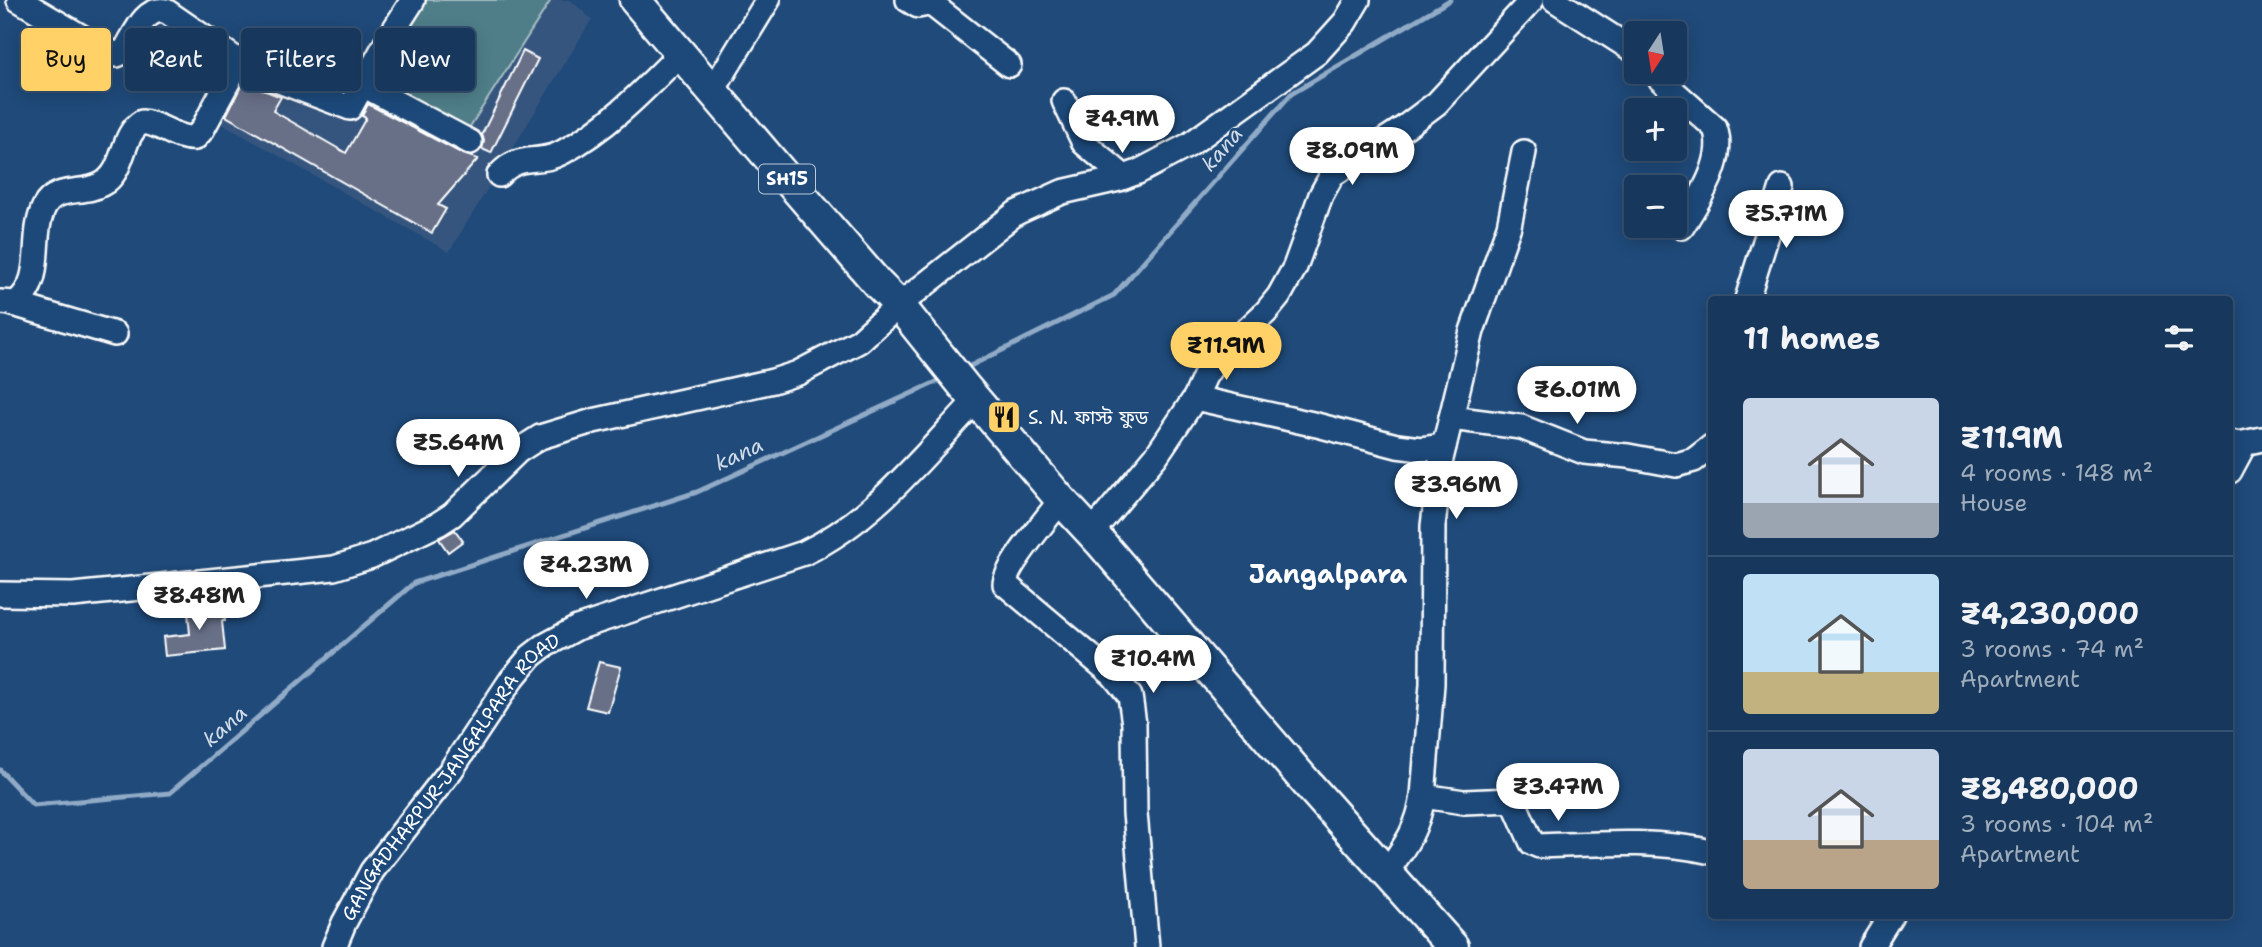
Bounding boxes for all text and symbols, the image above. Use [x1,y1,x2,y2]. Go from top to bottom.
north arrow [1624,21,1687,84]
map controls [1624,21,1687,238]
chip: Buy [21,28,111,91]
chip: Rent [125,28,227,91]
chip: Filters [241,28,361,91]
chip: New [375,28,475,91]
pin: ₹4.9M [1073,96,1171,155]
button: + [1624,98,1687,161]
text: ₹4.9M [1085,103,1159,133]
water label: kana [1195,121,1249,177]
pin: ₹8.09M [1295,128,1409,187]
text: ₹8.09M [1305,135,1399,165]
road number: SH15 [759,164,815,194]
button: − [1624,175,1687,238]
pin: ₹5.71M [1729,190,1843,250]
text: ₹5.71M [1745,198,1827,228]
text: 11 homes [1743,318,1880,359]
icon: filters [2160,319,2198,357]
pin: ₹11.9M [1169,322,1283,382]
text: ₹11.9M [1187,330,1265,360]
pin: ₹6.01M [1520,366,1634,426]
text: ₹6.01M [1533,374,1621,404]
restaurant icon: S. N. ফাস্ট ফুড [985,398,1023,436]
place label: S. N. ফাস্ট ফুড [1028,405,1149,430]
text: ₹11.9M [1960,417,2063,458]
pin: ₹5.64M [401,420,515,479]
icon: home [1799,426,1883,510]
text: ₹5.64M [412,427,504,457]
water label: kana [710,431,768,477]
text: 4 rooms · 148 m² [1960,458,2153,488]
pin: ₹3.96M [1399,462,1513,521]
text: ₹3.96M [1411,469,1501,499]
text: House [1960,488,2028,518]
pin: ₹4.23M [529,542,643,601]
text: ₹4.23M [540,549,632,579]
district label: Jangalpara [1249,556,1408,591]
pin: ₹8.48M [142,572,256,632]
text: ₹8.48M [153,580,245,610]
text: ₹4,230,000 [1960,593,2139,634]
icon: home [1799,602,1883,686]
street label: GANGADHARPUR-JANGALPARA ROAD [335,627,564,925]
text: 3 rooms · 74 m² [1960,634,2144,664]
pin: ₹10.4M [1096,636,1210,695]
text: ₹10.4M [1110,643,1196,673]
text: Apartment [1960,664,2080,694]
water label: kana [197,699,253,753]
pin: ₹3.47M [1501,764,1615,823]
text: ₹8,480,000 [1960,768,2139,809]
text: ₹3.47M [1512,771,1604,801]
icon: home [1799,777,1883,861]
text: 3 rooms · 104 m² [1960,809,2153,839]
text: Apartment [1960,839,2080,869]

